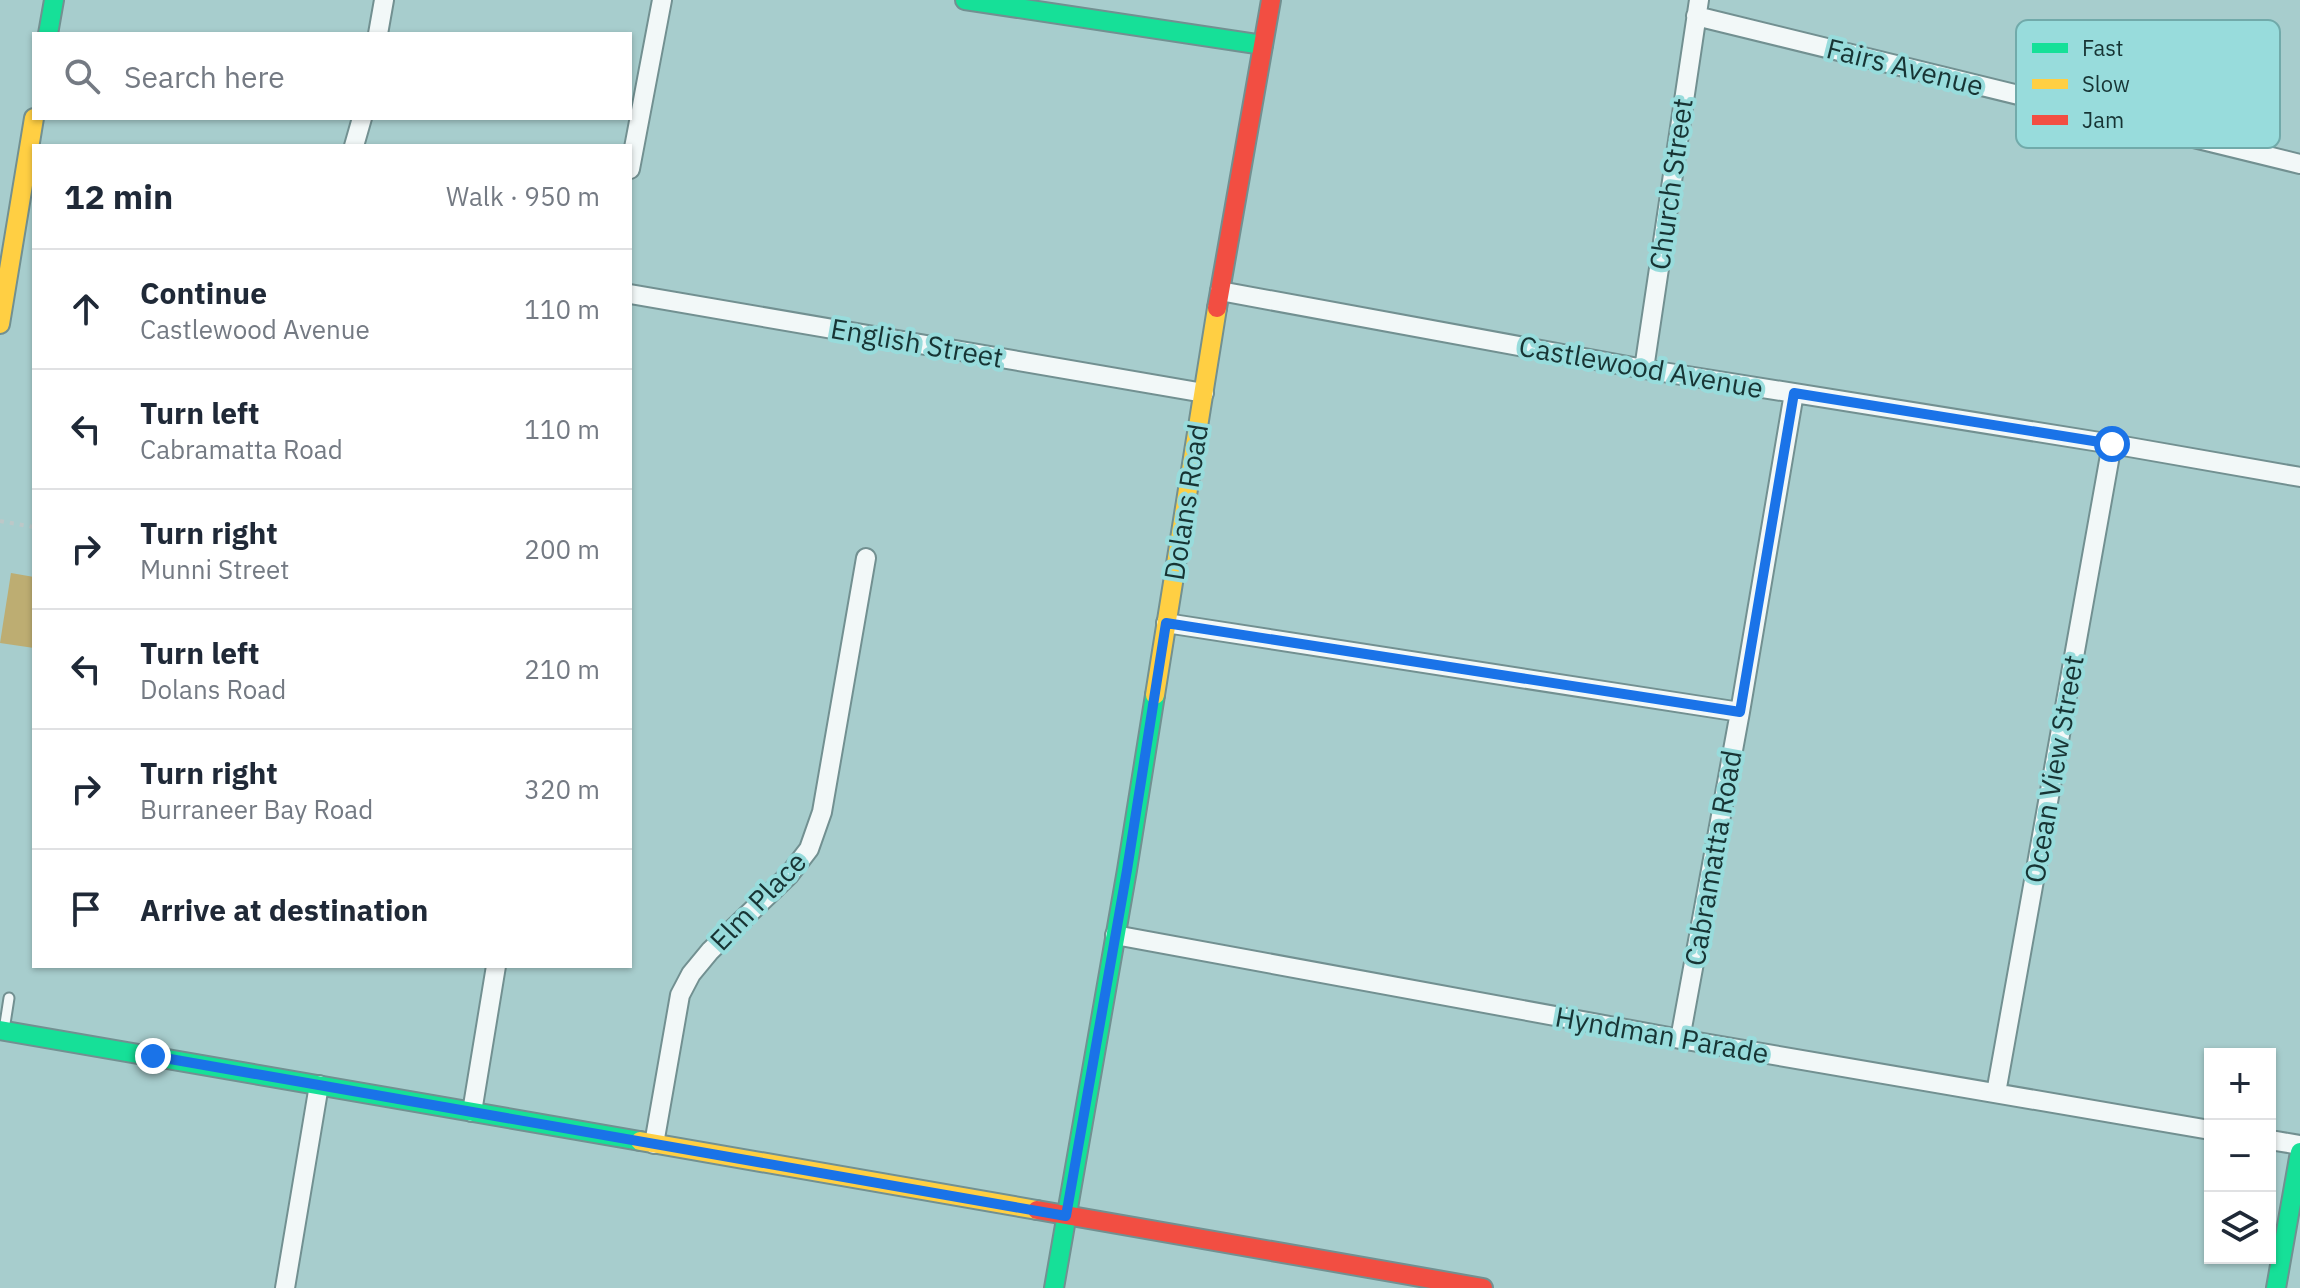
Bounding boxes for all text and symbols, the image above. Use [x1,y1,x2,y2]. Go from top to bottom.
legend [2016,20,2280,148]
street label: Fairs Avenue [1823,29,1987,104]
search box [32,32,632,120]
text: Fast [2082,33,2123,62]
icon: search [60,54,104,98]
text: Search here [124,57,285,96]
text: Slow [2082,69,2130,98]
street label: Church Street [1640,96,1701,272]
text: Jam [2082,105,2124,134]
text: 12 min [64,174,173,218]
text: Walk · 950 m [446,179,600,213]
text: Continue [140,273,267,312]
icon: ahead [64,287,108,331]
text: 110 m [524,292,600,326]
street label: English Street [828,309,1006,376]
text: Castlewood Avenue [140,312,370,346]
street label: Castlewood Avenue [1516,327,1766,406]
text: Turn left [140,393,259,432]
icon: left [64,407,108,451]
text: 110 m [524,412,600,446]
street label: Dolans Road [1155,421,1216,583]
route start [2094,426,2130,462]
text: Cabramatta Road [140,432,343,466]
text: Turn right [140,513,278,552]
icon: right [64,527,108,571]
text: 200 m [524,532,600,566]
text: Munni Street [140,552,289,586]
text: Turn left [140,633,259,672]
icon: left [64,647,108,691]
text: 210 m [524,652,600,686]
street label: Ocean View Street [2015,652,2092,886]
text: Dolans Road [140,672,286,706]
street label: Cabramatta Road [1675,747,1750,969]
text: Turn right [140,753,278,792]
icon: right [64,767,108,811]
text: 320 m [524,772,600,806]
text: Burraneer Bay Road [140,792,373,826]
street label: Elm Place [701,843,814,958]
icon: arrive [64,887,108,931]
text: Arrive at destination [140,890,428,929]
street label: Hyndman Parade [1552,998,1772,1071]
route end [135,1038,171,1074]
map controls [2204,1048,2276,1264]
button: + [2204,1048,2276,1120]
button: − [2204,1120,2276,1192]
button: layers [2204,1192,2276,1264]

